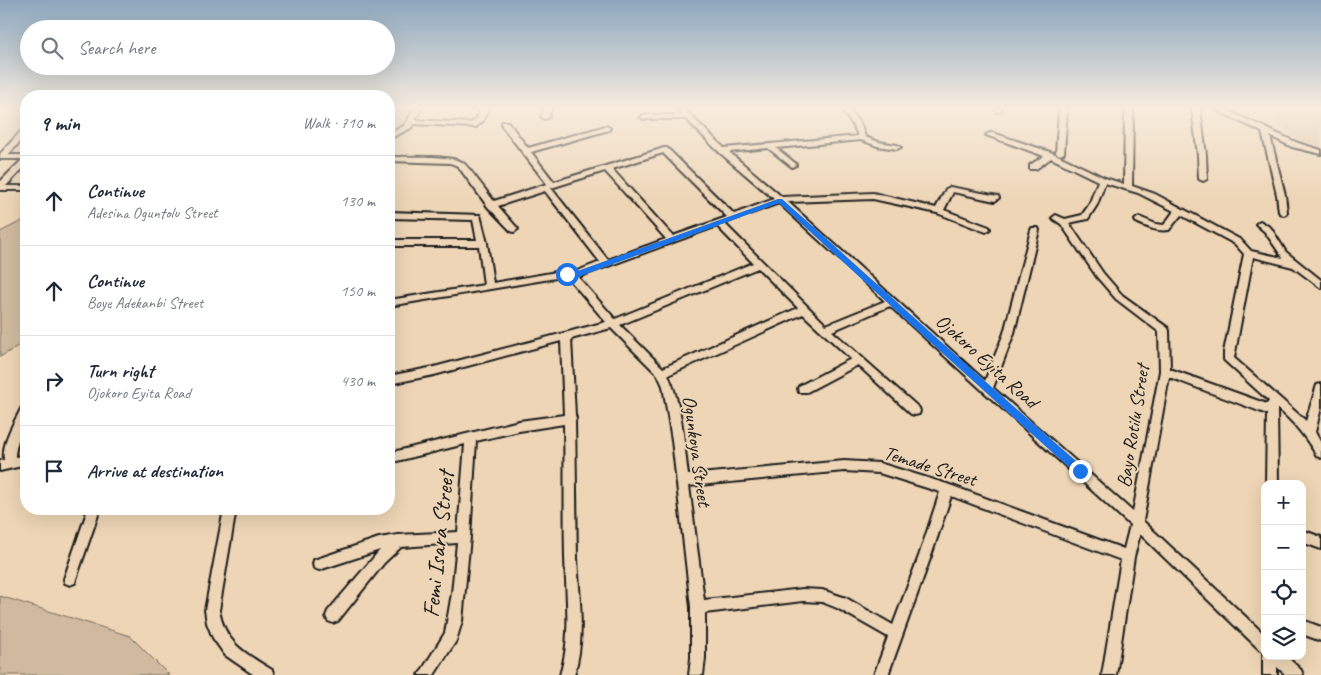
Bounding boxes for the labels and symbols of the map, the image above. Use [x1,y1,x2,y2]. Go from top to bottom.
route start [556,263,579,286]
street label: Ojokoro Eyita Road [930,308,1046,416]
street label: Bayo Rotilu Street [1111,359,1156,489]
street label: Ogunkoya Street [677,394,717,510]
street label: Temade Street [881,440,982,493]
route end [1069,460,1092,483]
street label: Femi Isara Street [415,466,461,619]

